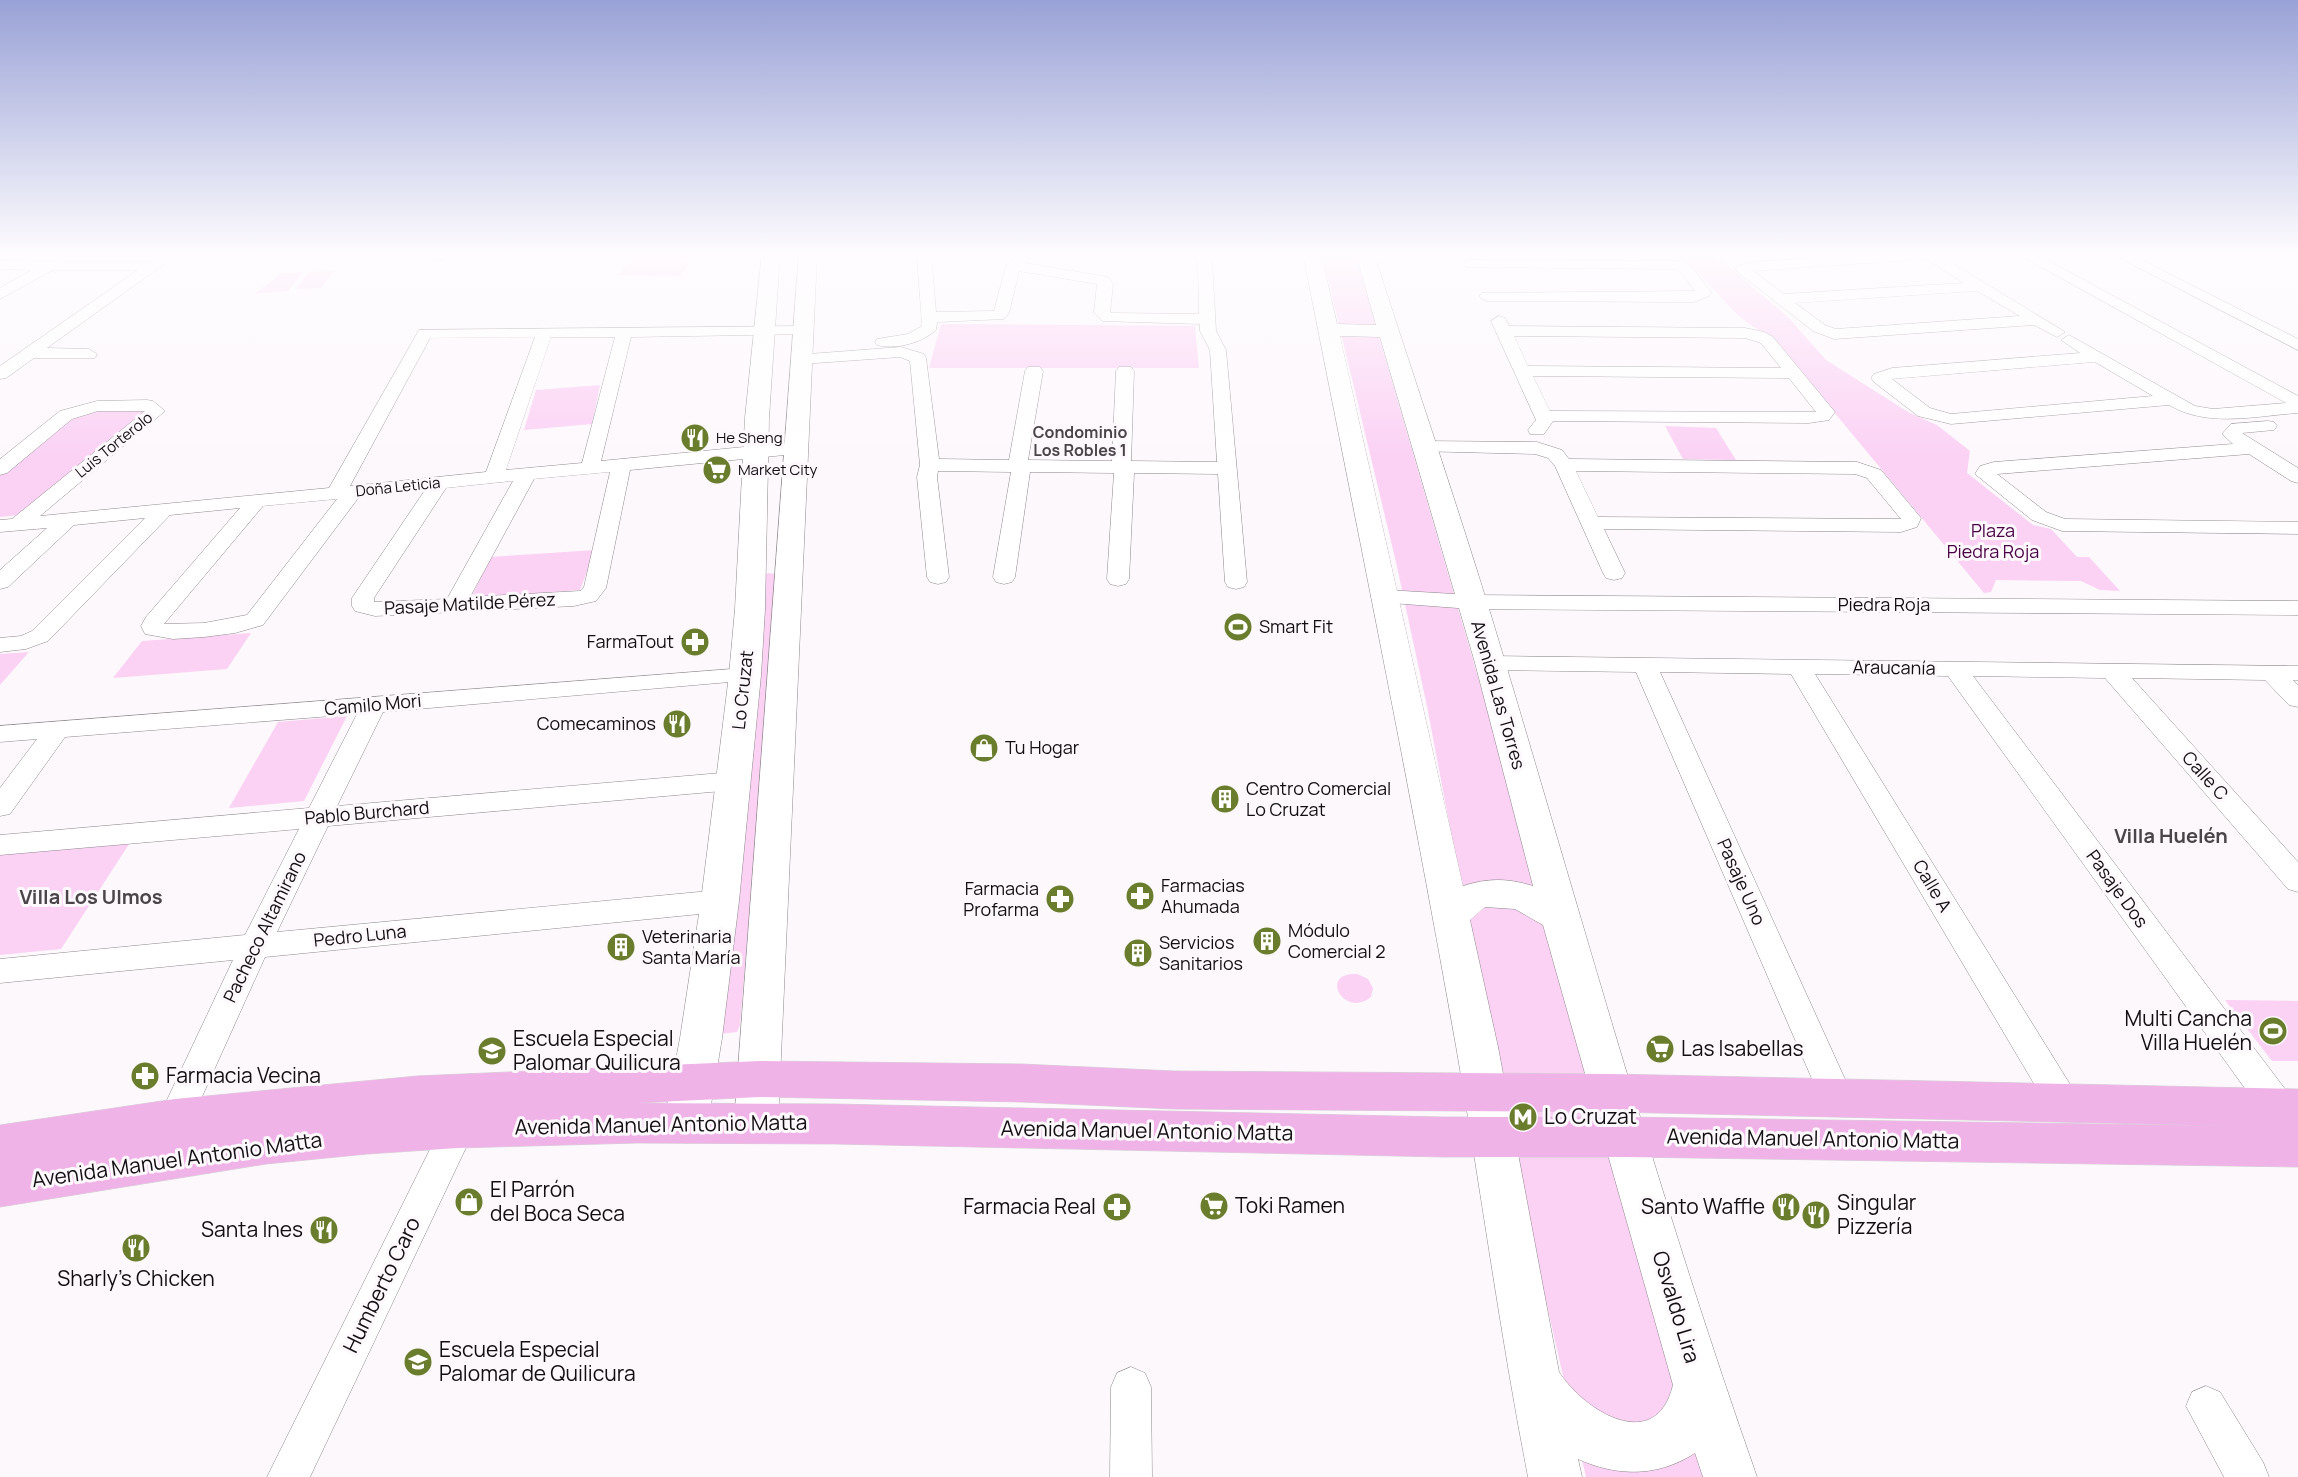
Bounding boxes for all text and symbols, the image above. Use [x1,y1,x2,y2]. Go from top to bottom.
street label: Luis Torterolo [71,407,157,482]
district label: Condominio Los Robles 1 [1033,421,1127,461]
restaurant icon: He Sheng [679,422,711,454]
place label: He Sheng [716,427,783,448]
supermarket icon: Market City [701,454,733,486]
place label: Market City [738,459,817,480]
street label: Doña Leticia [355,472,441,501]
park label: Plaza Piedra Roja [1947,518,2039,563]
street label: Pasaje Matilde Pérez [384,587,556,619]
street label: Piedra Roja [1838,592,1930,616]
sports icon: Smart Fit [1222,611,1254,643]
place label: Smart Fit [1259,614,1333,638]
street label: Avenida Las Torres [1466,617,1532,772]
pharmacy icon: FarmaTout [679,626,711,658]
place label: FarmaTout [587,629,674,653]
street label: Lo Cruzat [726,649,758,731]
street label: Araucanía [1852,654,1936,680]
street label: Camilo Mori [323,688,422,720]
restaurant icon: Comecaminos [661,708,693,740]
place label: Comecaminos [537,711,656,735]
shop icon: Tu Hogar [968,732,1000,764]
place label: Tu Hogar [1005,735,1080,759]
street label: Calle C [2177,746,2234,805]
place label: Centro Comercial Lo Cruzat [1246,776,1391,821]
building icon: Centro Comercial Lo Cruzat [1209,783,1241,815]
street label: Pablo Burchard [303,795,430,829]
district label: Villa Huelén [2114,822,2228,849]
street label: Pasaje Uno [1712,834,1772,929]
street label: Pasaje Dos [2081,845,2154,932]
street label: Pacheco Altamirano [217,847,311,1006]
street label: Calle A [1908,855,1958,917]
place label: Farmacias Ahumada [1161,873,1245,918]
place label: Farmacia Profarma [963,876,1039,921]
pharmacy icon: Farmacias Ahumada [1124,880,1156,912]
district label: Villa Los Ulmos [19,883,163,910]
pharmacy icon: Farmacia Profarma [1044,883,1076,915]
street label: Pedro Luna [312,918,407,952]
place label: Módulo Comercial 2 [1288,918,1386,963]
place label: Veterinaria Santa María [642,924,740,969]
building icon: Módulo Comercial 2 [1251,925,1283,957]
place label: Servicios Sanitarios [1159,930,1243,975]
building icon: Veterinaria Santa María [605,931,637,963]
building icon: Servicios Sanitarios [1122,937,1154,969]
place label: Multi Cancha Villa Huelén [2125,1004,2252,1056]
sports icon: Multi Cancha Villa Huelén [2257,1015,2289,1047]
place label: Escuela Especial Palomar Quilicura [513,1024,681,1076]
supermarket icon: Las Isabellas [1644,1033,1676,1065]
place label: Las Isabellas [1681,1034,1803,1062]
school or university icon: Escuela Especial Palomar Quilicura [476,1035,508,1067]
pharmacy icon: Farmacia Vecina [129,1060,161,1092]
place label: Farmacia Vecina [166,1061,321,1089]
metro station icon: Lo Cruzat [1507,1101,1539,1133]
place label: Lo Cruzat [1544,1102,1637,1130]
street label: Avenida Manuel Antonio Matta [514,1107,808,1141]
street label: Avenida Manuel Antonio Matta [1000,1113,1294,1147]
street label: Avenida Manuel Antonio Matta [1666,1121,1960,1155]
street label: Avenida Manuel Antonio Matta [30,1125,324,1193]
place label: El Parrón del Boca Seca [490,1175,625,1227]
shop icon: El Parrón del Boca Seca [453,1186,485,1218]
place label: Singular Pizzería [1837,1188,1917,1240]
supermarket icon: Toki Ramen [1198,1190,1230,1222]
pharmacy icon: Farmacia Real [1101,1191,1133,1223]
place label: Toki Ramen [1235,1191,1345,1219]
restaurant icon: Santo Waffle [1770,1191,1802,1223]
place label: Farmacia Real [963,1192,1096,1220]
place label: Santo Waffle [1641,1192,1765,1220]
restaurant icon: Singular Pizzería [1800,1199,1832,1231]
street label: Humberto Caro [336,1212,426,1357]
restaurant icon: Santa Ines [308,1214,340,1246]
place label: Santa Ines [201,1215,303,1243]
restaurant icon: Sharly's Chicken [120,1232,152,1264]
street label: Osvaldo Lira [1647,1247,1707,1366]
place label: Sharly's Chicken [57,1264,215,1292]
place label: Escuela Especial Palomar de Quilicura [439,1335,636,1387]
school or university icon: Escuela Especial Palomar de Quilicura [402,1346,434,1378]

